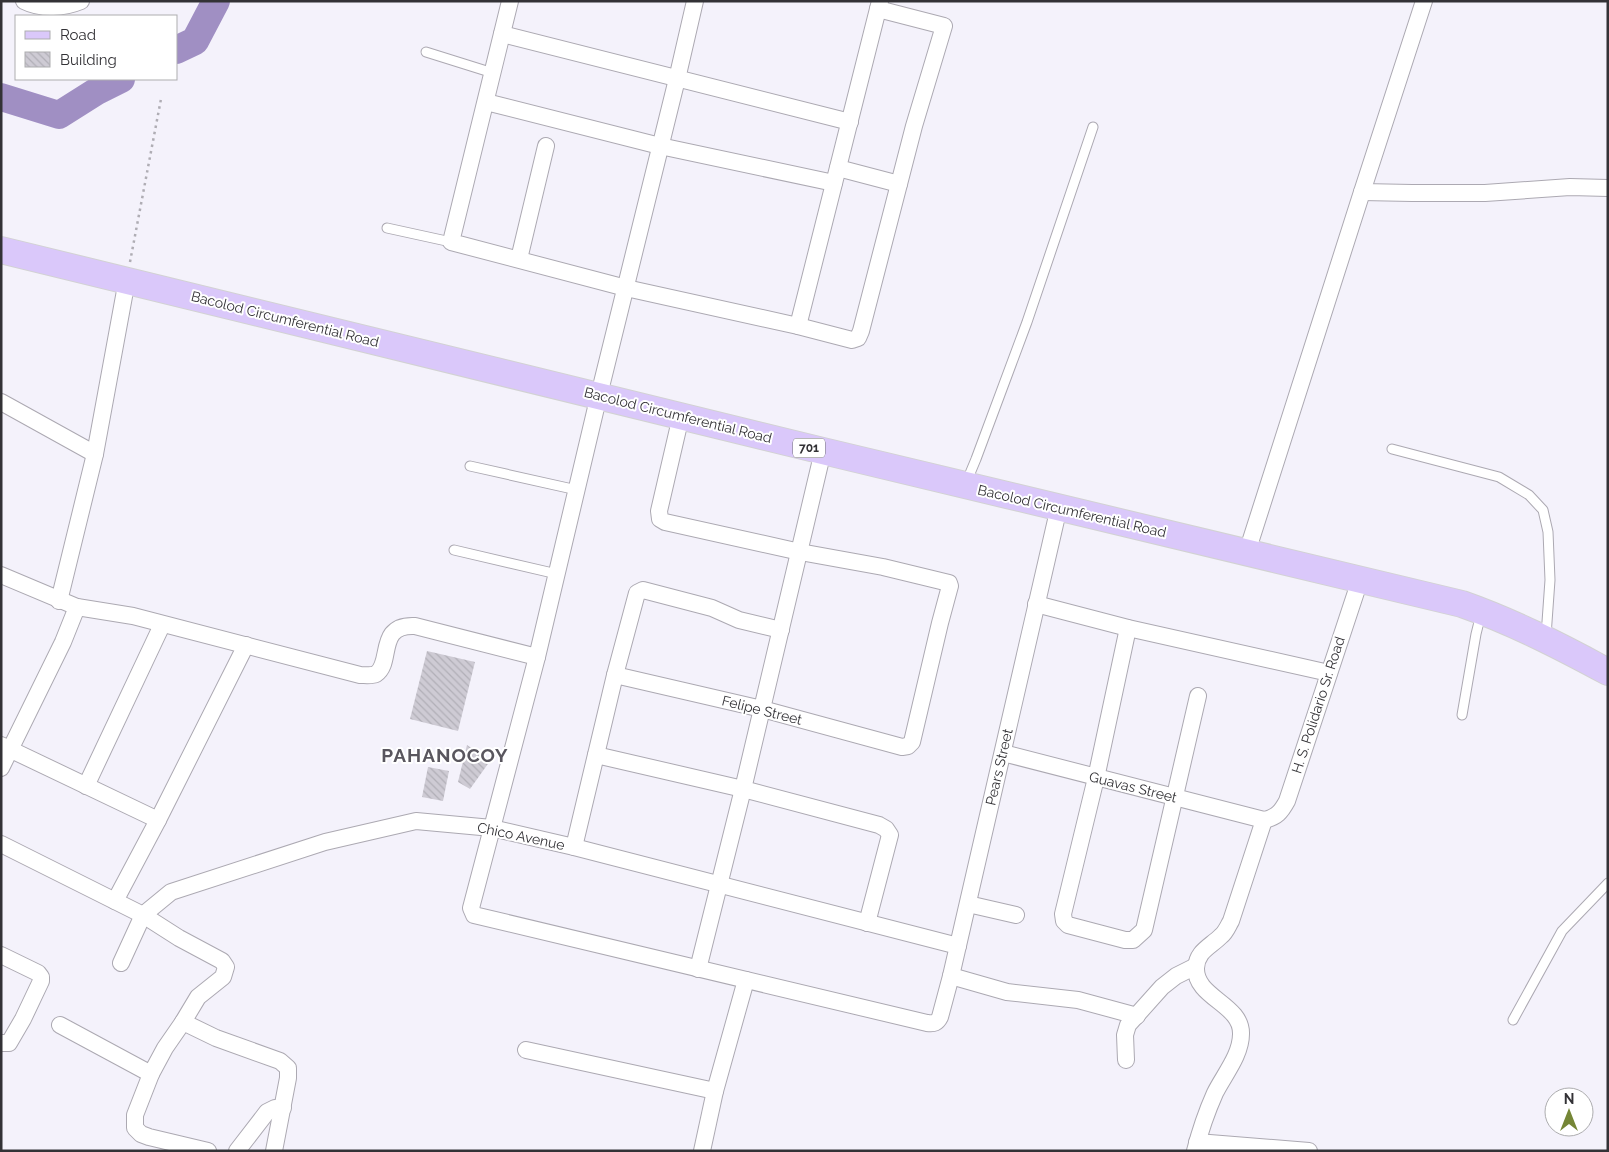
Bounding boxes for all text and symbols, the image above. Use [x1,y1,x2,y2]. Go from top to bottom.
legend [15,15,178,80]
text: Road [60,26,96,44]
text: Building [60,51,117,69]
street label: Bacolod Circumferential Road [189,288,381,350]
street label: Bacolod Circumferential Road [582,384,774,446]
road number: 701 [793,438,825,458]
street label: Bacolod Circumferential Road [976,481,1168,541]
street label: H. S. Polidario Sr. Road [1288,634,1348,776]
street label: Felipe Street [720,692,804,728]
street label: Pears Street [982,727,1016,807]
district label: PAHANOCOY [381,744,509,766]
street label: Guavas Street [1087,768,1179,806]
street label: Chico Avenue [476,819,566,853]
north arrow [1544,1087,1594,1137]
text: N [1564,1091,1574,1107]

